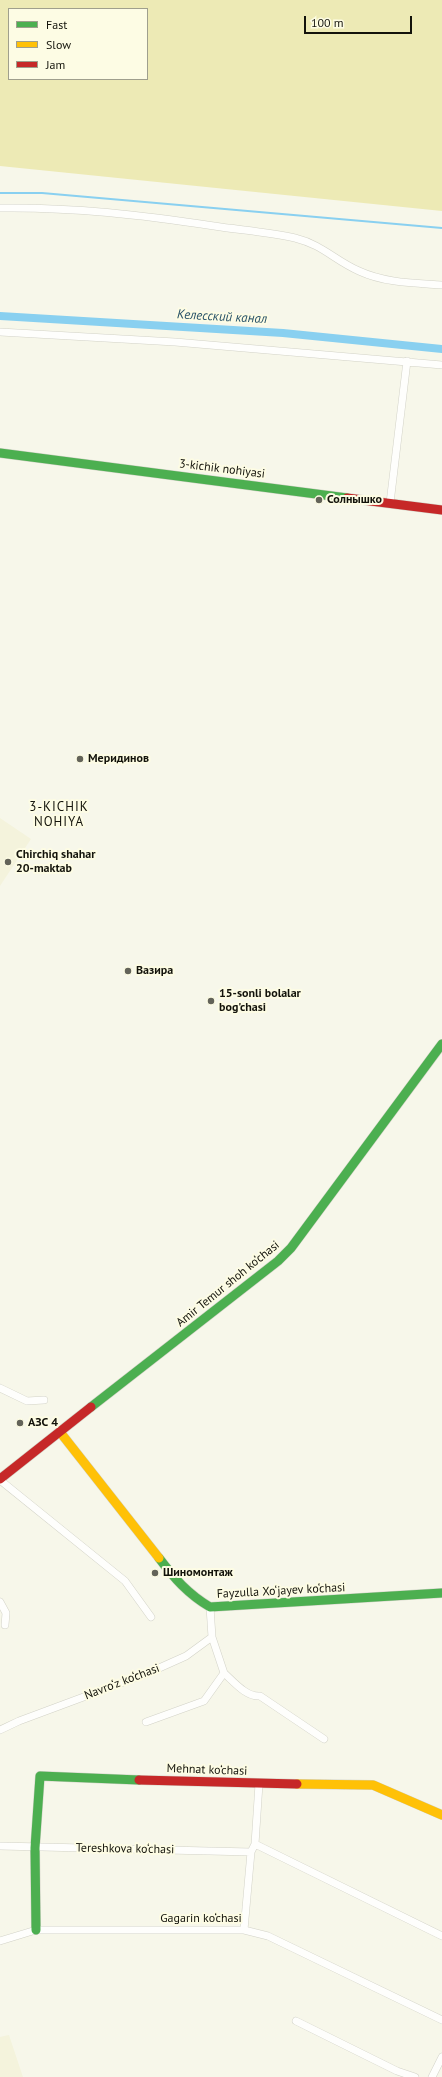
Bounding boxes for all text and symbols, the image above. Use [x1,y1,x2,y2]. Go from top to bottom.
legend [8,8,148,80]
scale bar [306,8,414,34]
text: 100 m [311,15,344,30]
text: Fast [46,17,67,32]
text: Slow [46,37,71,52]
text: Jam [46,57,65,72]
water label: Келесский канал [177,307,267,327]
street label: 3-kichik nohiyasi [178,457,266,481]
place label: Солнышко [327,493,382,507]
marker: Солнышко [314,495,324,505]
place label: Меридинов [88,752,149,766]
marker: Меридинов [75,754,85,764]
district label: 3-KICHIK NOHIYA [29,799,89,830]
place label: Chirchiq shahar 20-maktab [16,848,95,876]
marker: Chirchiq shahar 20-maktab [3,857,13,867]
place label: Вазира [136,964,173,978]
marker: Вазира [123,966,133,976]
place label: 15-sonli bolalar bog'chasi [219,987,301,1015]
marker: 15-sonli bolalar bog'chasi [206,996,216,1006]
street label: Amir Temur shoh ko‘chasi [174,1238,282,1330]
place label: АЗС 4 [28,1416,58,1430]
marker: АЗС 4 [15,1418,25,1428]
place label: Шиномонтаж [163,1566,233,1580]
marker: Шиномонтаж [150,1568,160,1578]
street label: Fayzulla Xo‘jayev ko‘chasi [216,1580,346,1602]
street label: Navro‘z ko‘chasi [82,1661,162,1703]
street label: Mehnat ko‘chasi [166,1761,248,1779]
street label: Tereshkova ko‘chasi [76,1841,174,1857]
street label: Gagarin ko‘chasi [160,1912,242,1926]

